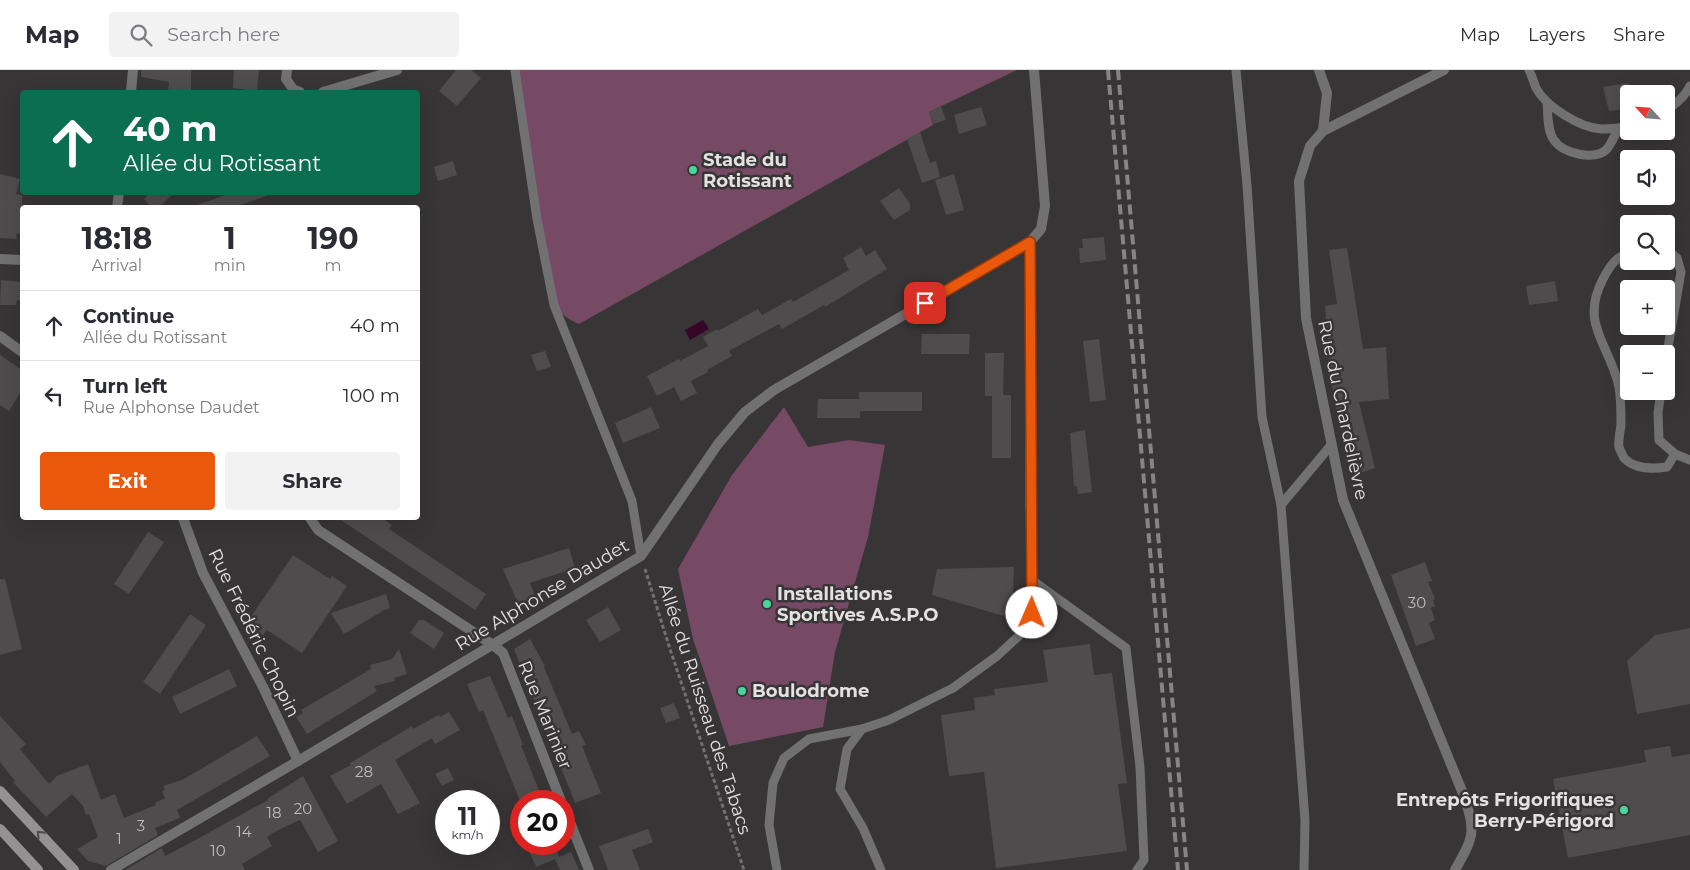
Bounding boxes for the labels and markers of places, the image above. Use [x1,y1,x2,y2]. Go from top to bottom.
place label: Stade du Rotissant [703,149,792,192]
marker: Stade du Rotissant [687,164,699,176]
pin [904,282,946,324]
place label: Installations Sportives A.S.P.O [777,583,939,626]
marker: Installations Sportives A.S.P.O [761,598,773,610]
place label: Boulodrome [752,680,869,702]
marker: Boulodrome [736,685,748,697]
place label: Entrepôts Frigorifiques Berry-Périgord [1396,789,1614,832]
marker: Entrepôts Frigorifiques Berry-Périgord [1618,804,1630,816]

